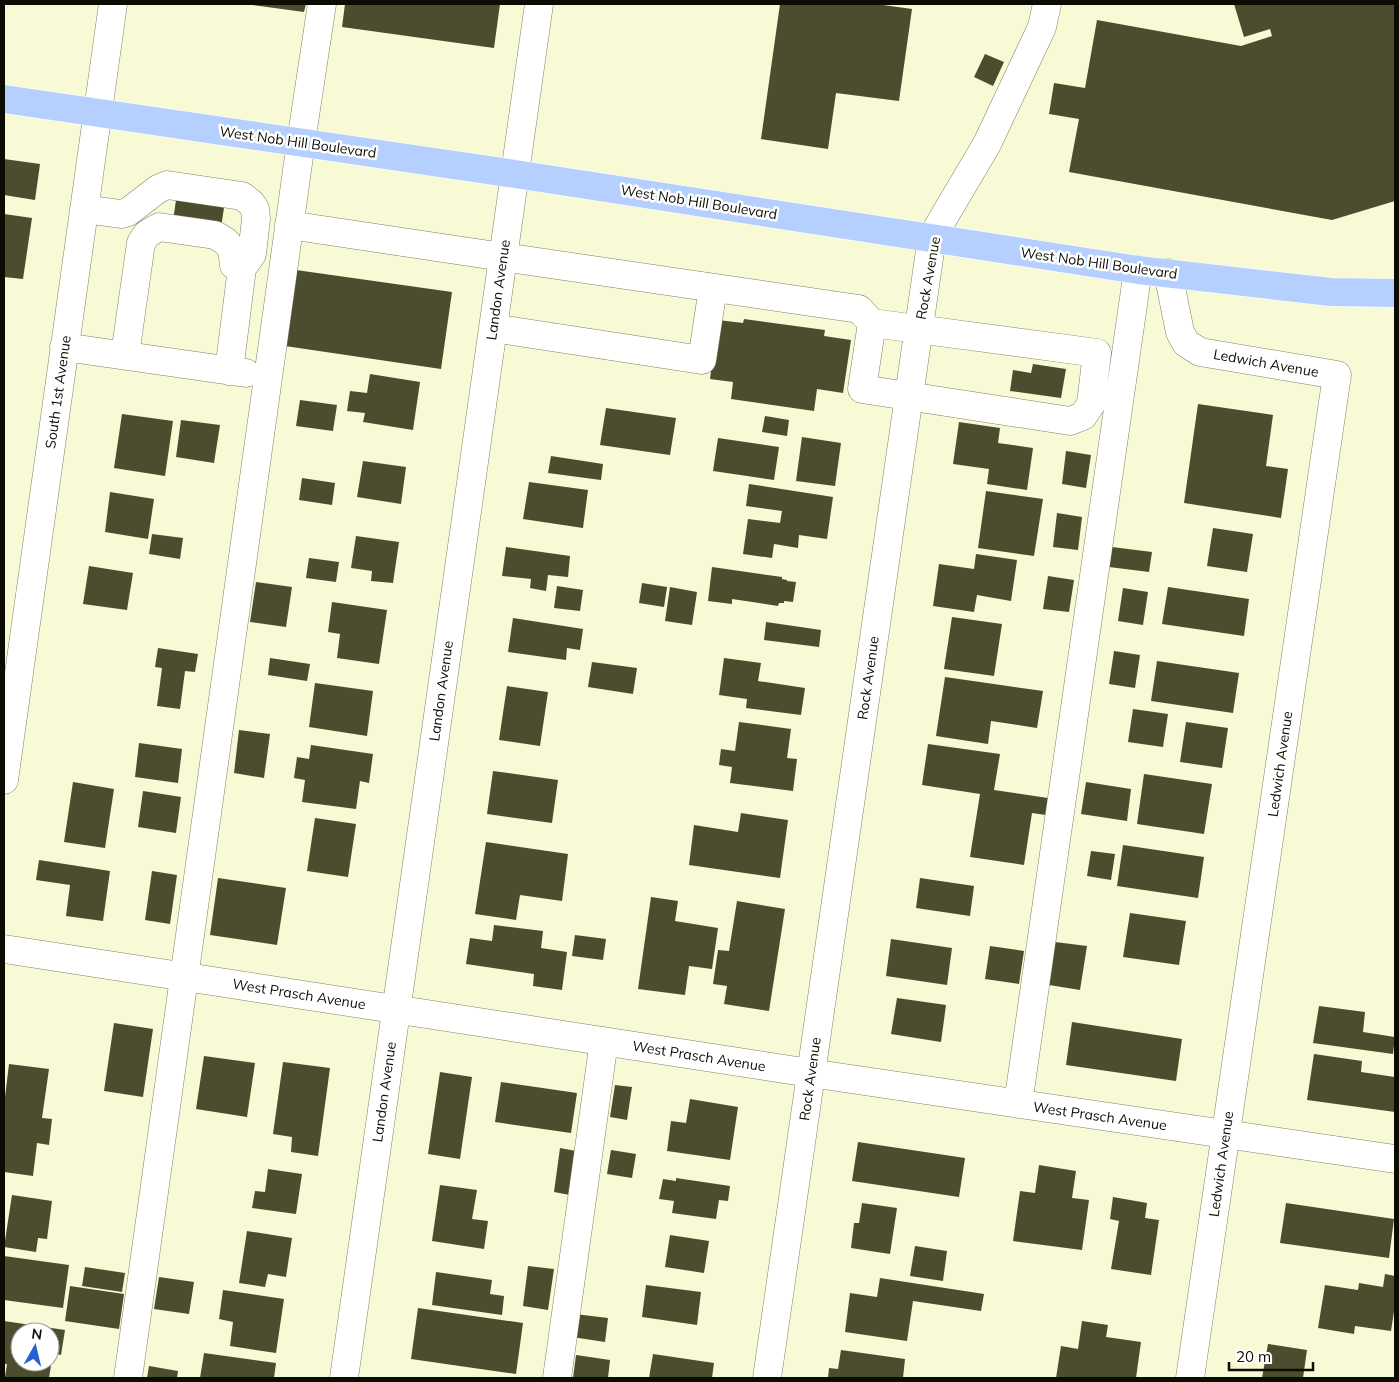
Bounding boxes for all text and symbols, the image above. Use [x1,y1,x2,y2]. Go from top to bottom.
street label: West Nob Hill Boulevard [218,122,378,162]
street label: West Nob Hill Boulevard [619,181,779,223]
street label: Rock Avenue [912,235,944,321]
street label: Landon Avenue [482,239,514,341]
street label: West Nob Hill Boulevard [1019,243,1179,283]
street label: South 1st Avenue [41,334,75,450]
street label: Ledwich Avenue [1212,345,1320,381]
street label: Rock Avenue [853,635,883,721]
street label: Landon Avenue [425,640,457,742]
street label: Ledwich Avenue [1264,710,1296,818]
street label: West Prasch Avenue [231,975,367,1013]
street label: Rock Avenue [795,1036,825,1122]
street label: West Prasch Avenue [631,1037,767,1075]
street label: Landon Avenue [368,1041,400,1143]
street label: West Prasch Avenue [1032,1098,1168,1134]
street label: Ledwich Avenue [1205,1110,1237,1218]
north arrow [10,1322,60,1372]
text: N [30,1324,43,1344]
scale bar [1229,1340,1313,1372]
text: 20 m [1236,1347,1271,1366]

